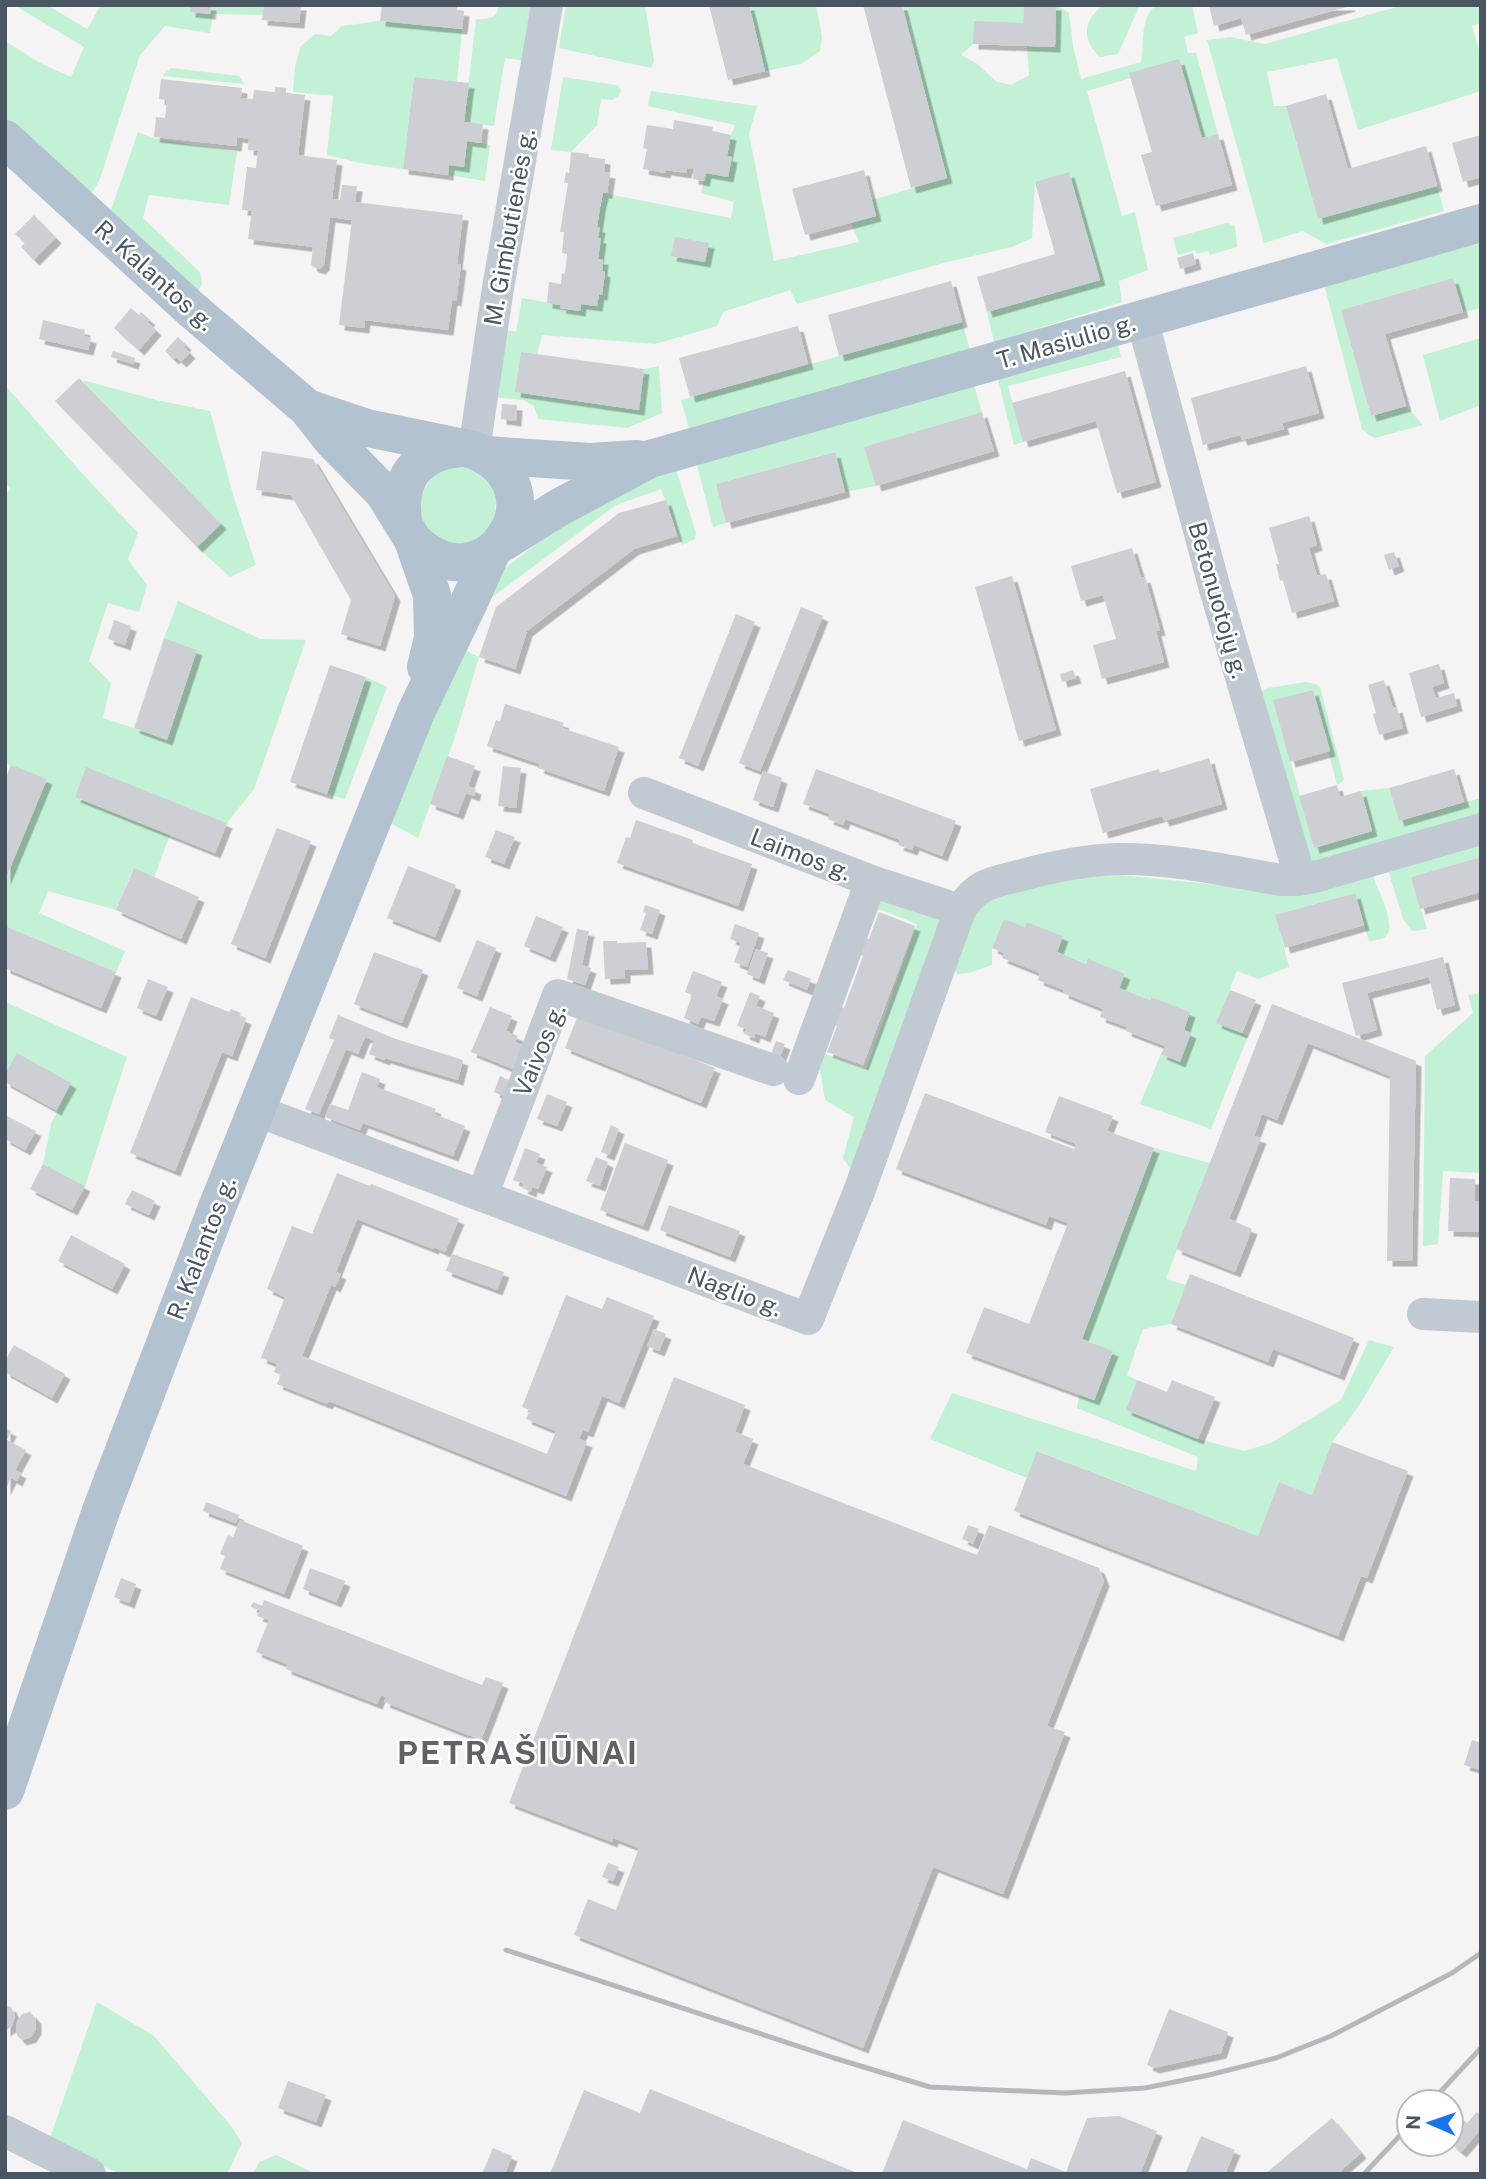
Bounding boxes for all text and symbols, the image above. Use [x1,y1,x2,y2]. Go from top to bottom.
street label: M. Gimbutienės g. [478,126,540,328]
street label: R. Kalantos g. [89,214,221,336]
street label: T. Masiulio g. [994,308,1138,374]
street label: Betonuotojų g. [1183,518,1255,682]
street label: Laimos g. [747,822,855,886]
street label: Vaivos g. [507,999,571,1101]
street label: R. Kalantos g. [161,1172,241,1324]
street label: Naglio g. [684,1260,786,1322]
district label: PETRAŠIŪNAI [397,1734,639,1771]
north arrow [1395,2088,1465,2158]
text: N [1402,2115,1424,2130]

